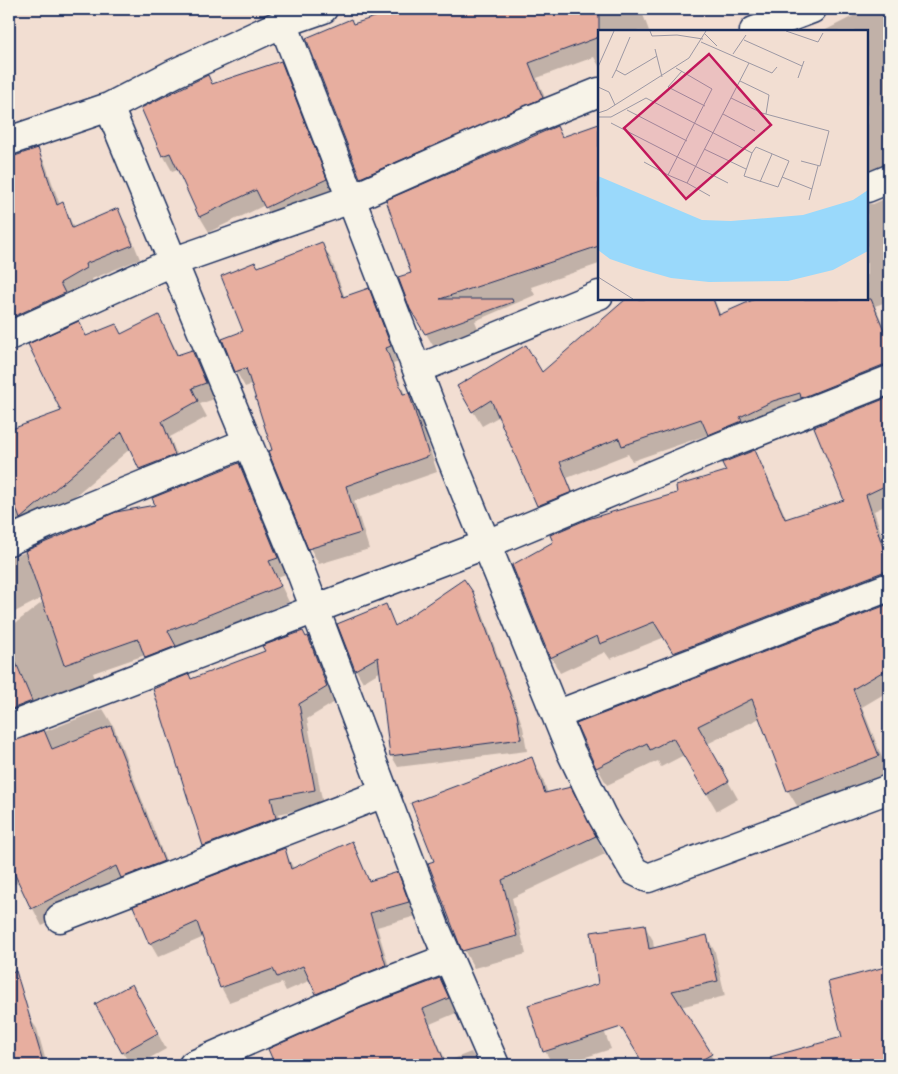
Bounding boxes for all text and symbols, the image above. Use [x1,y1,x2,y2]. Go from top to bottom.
inset map [598,30,868,300]

